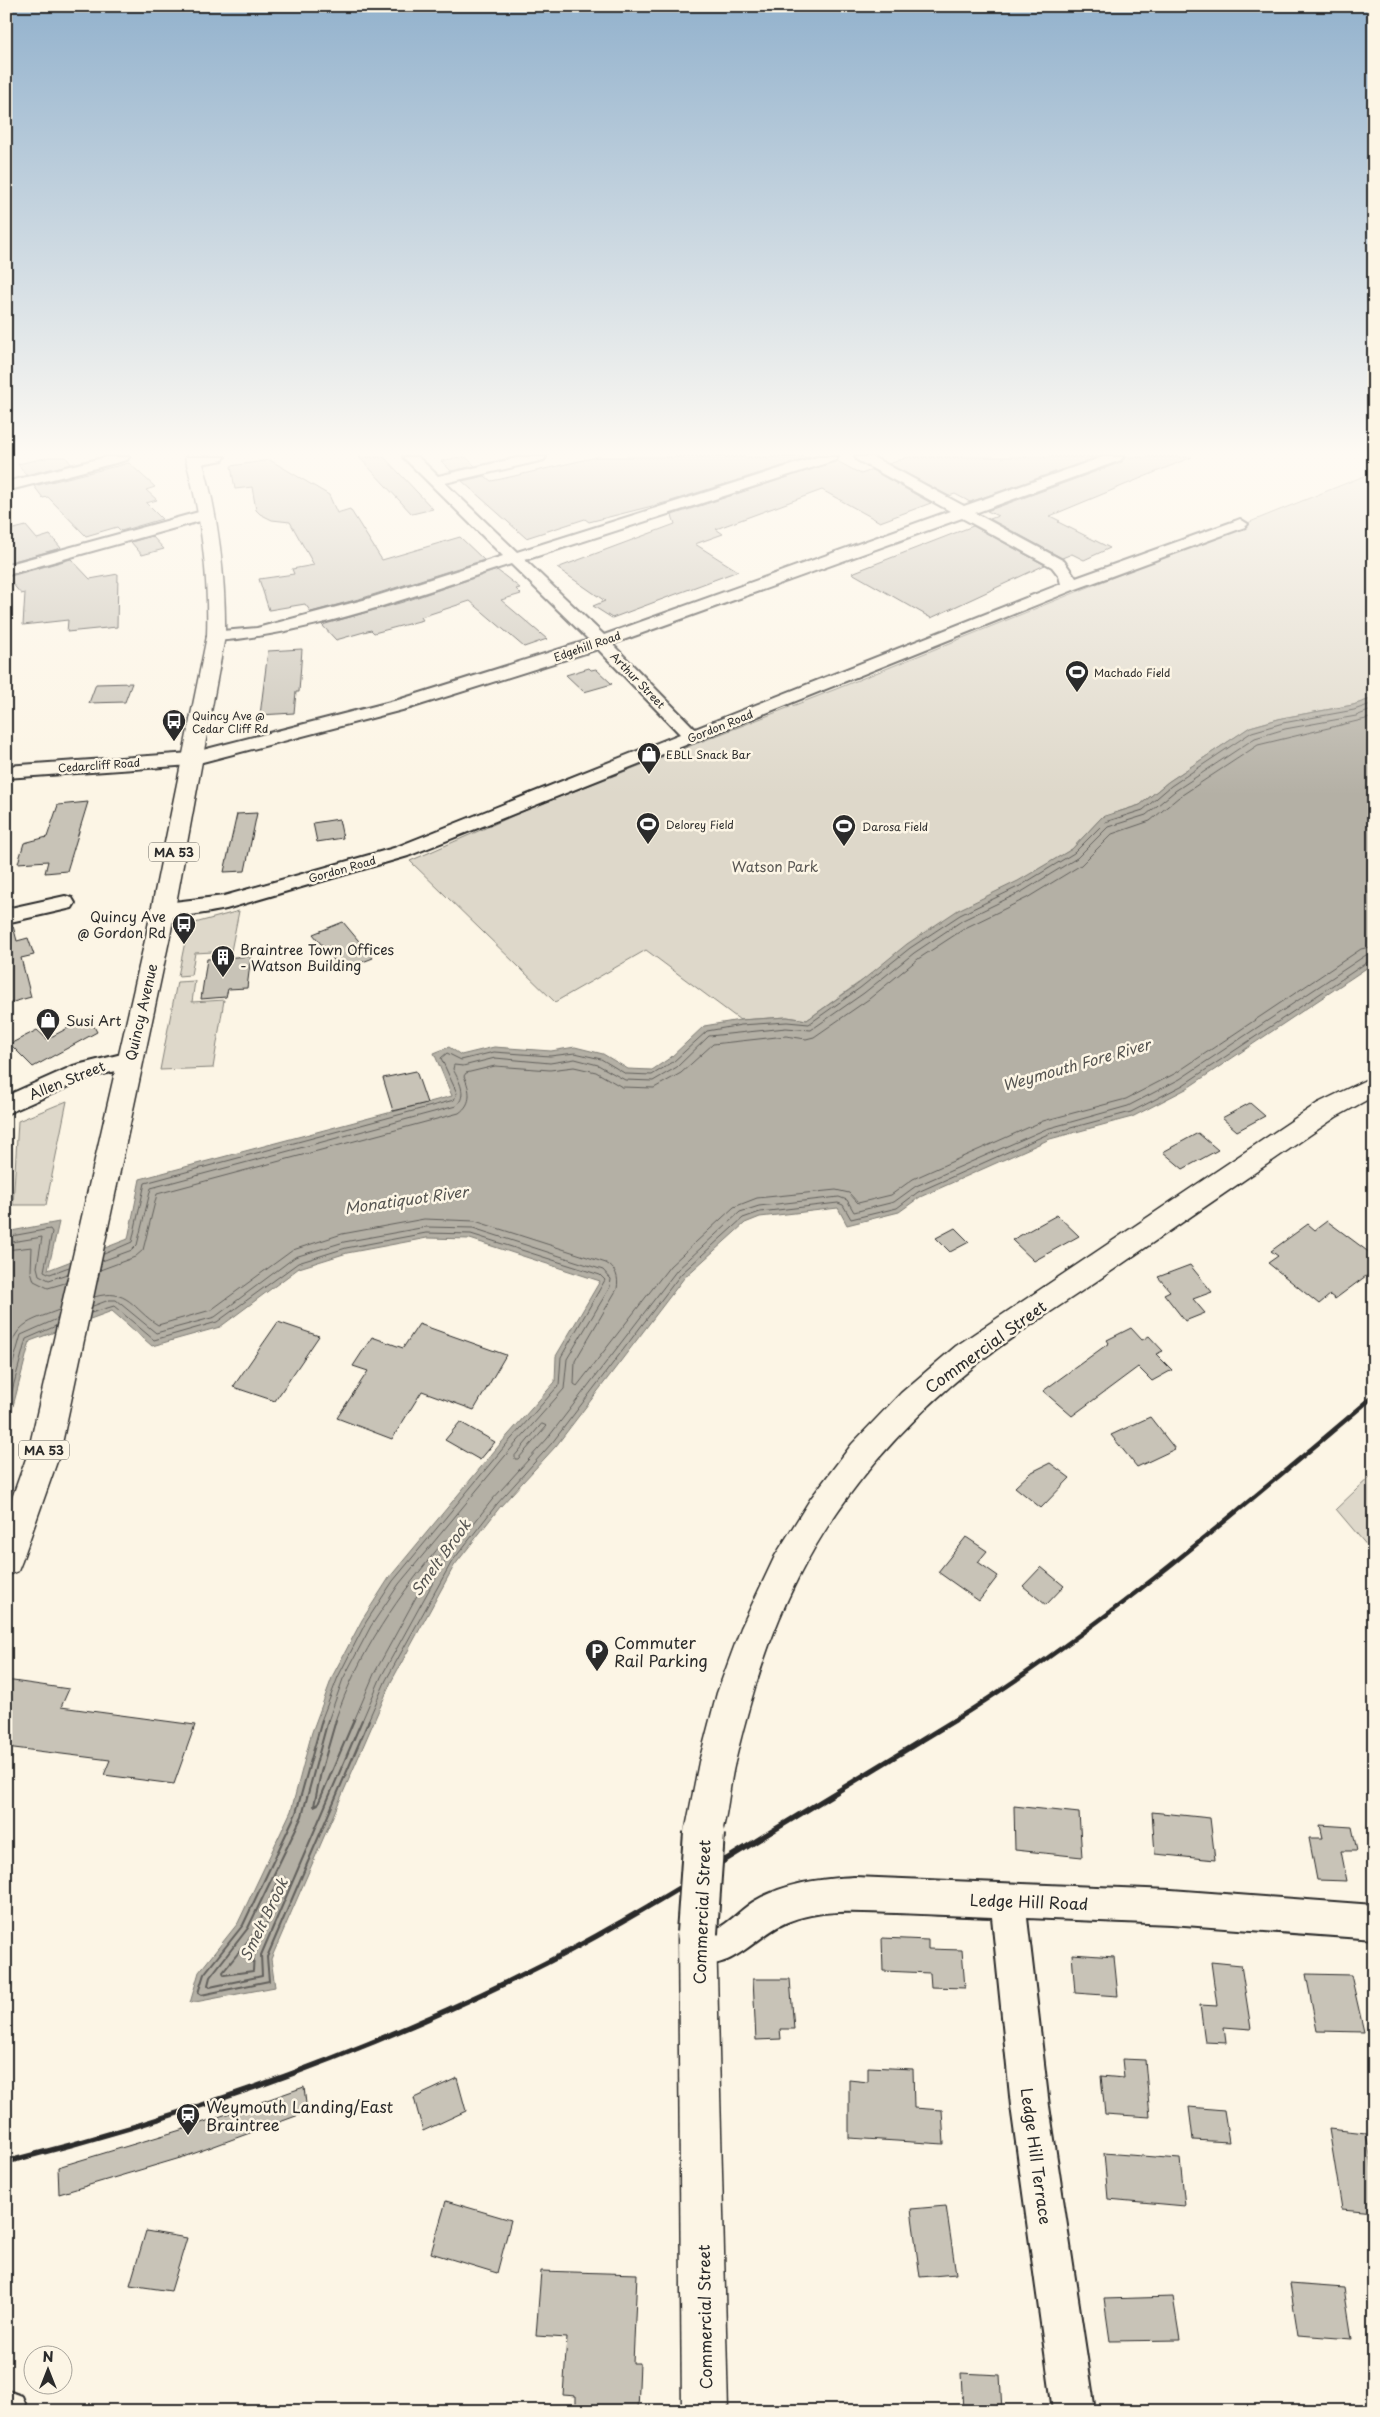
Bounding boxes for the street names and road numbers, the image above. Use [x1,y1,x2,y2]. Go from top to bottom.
street label: Edgehill Road [551,627,623,665]
street label: Arthur Street [607,648,669,712]
street label: Gordon Road [685,705,755,747]
street label: Cedarcliff Road [57,754,141,776]
road number: MA 53 [149,842,199,862]
street label: Gordon Road [306,851,378,887]
street label: Quincy Avenue [120,961,162,1063]
street label: Allen Street [26,1055,109,1105]
street label: Commercial Street [919,1293,1051,1398]
road number: MA 53 [19,1440,69,1460]
street label: Commercial Street [686,1839,716,1985]
street label: Ledge Hill Road [969,1887,1089,1915]
street label: Ledge Hill Terrace [1016,2086,1058,2226]
street label: Commercial Street [691,2244,717,2390]

